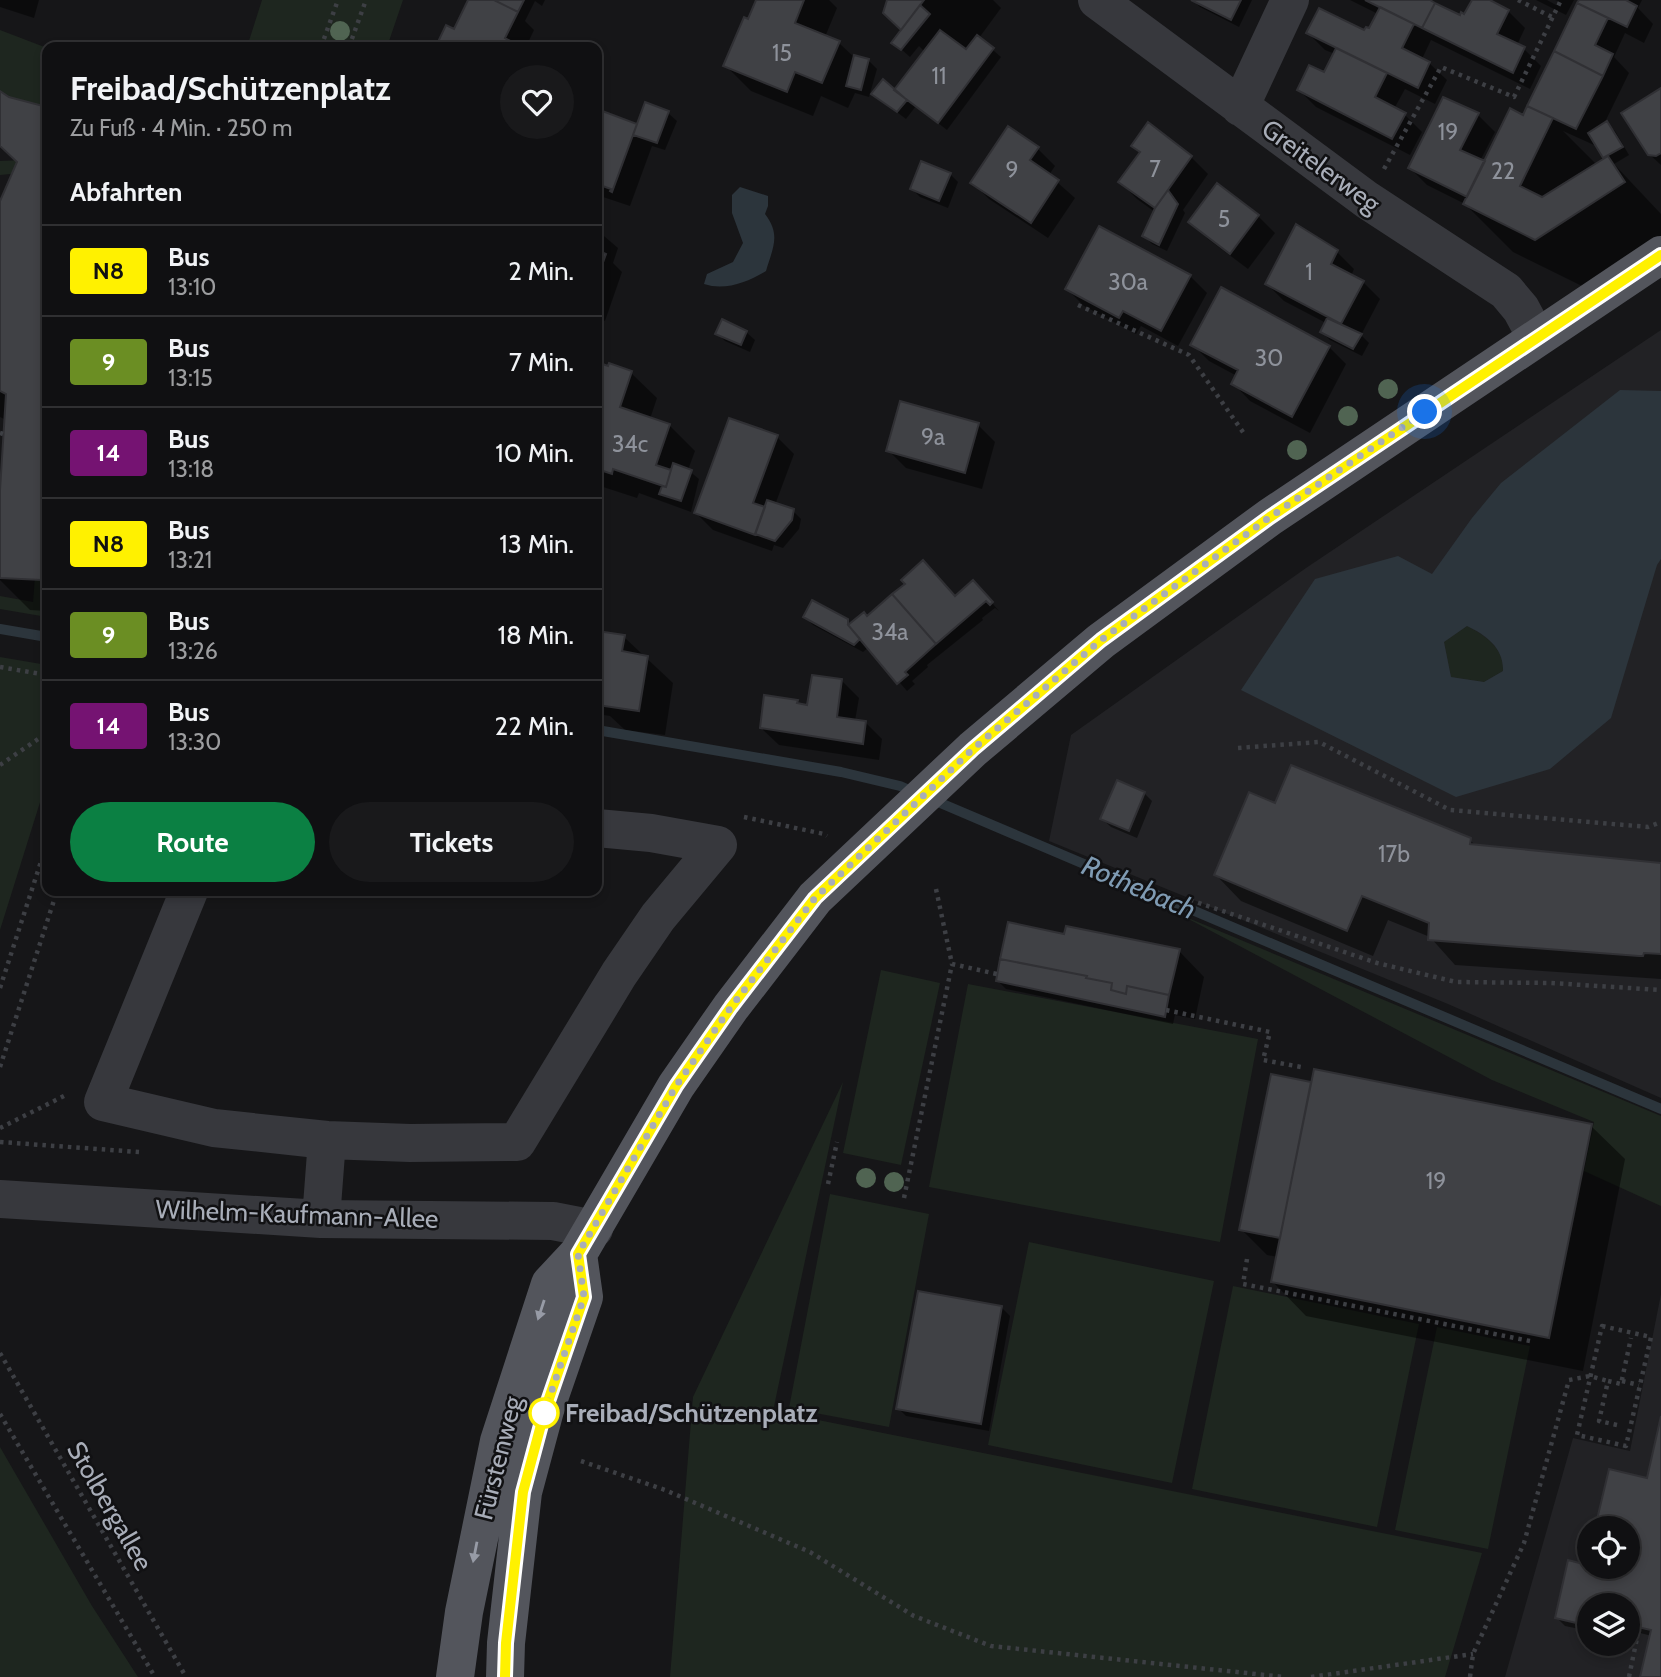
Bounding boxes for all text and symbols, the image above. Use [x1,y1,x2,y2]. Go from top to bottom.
house number: 15 [772,39,792,67]
house number: 11 [932,62,947,90]
button: heart [500,65,574,139]
text: Freibad/Schützenplatz [70,68,391,108]
street label: Greitelerweg [1256,112,1387,220]
text: Zu Fuß · 4 Min. · 250 m [70,114,293,142]
house number: 19 [1438,118,1458,146]
house number: 7 [1149,155,1161,183]
house number: 9 [1005,156,1019,184]
house number: 22 [1491,157,1515,185]
text: Abfahrten [70,176,182,208]
house number: 5 [1218,205,1230,233]
text: Bus [168,241,209,273]
text: 2 Min. [508,255,574,287]
text: N8 [93,256,124,285]
house number: 1 [1305,258,1313,286]
house number: 30a [1108,268,1148,296]
text: 13:10 [168,273,216,301]
text: Bus [168,332,209,364]
house number: 30 [1255,344,1283,372]
text: 7 Min. [509,346,574,378]
text: 9 [102,347,115,376]
text: 13:15 [168,364,213,392]
your location [1407,394,1442,429]
text: Bus [168,423,209,455]
house number: 9a [921,423,945,451]
house number: 34c [612,430,648,458]
text: 10 Min. [495,437,574,469]
text: 14 [97,438,120,467]
text: 13:18 [168,455,214,483]
text: Bus [168,514,209,546]
text: 13 Min. [499,528,574,560]
text: N8 [93,529,124,558]
text: 13:21 [168,546,212,574]
text: Bus [168,605,209,637]
house number: 34a [872,618,908,646]
text: 18 Min. [498,619,574,651]
text: 9 [102,620,115,649]
text: 13:26 [168,637,218,665]
text: Bus [168,696,209,728]
text: 22 Min. [495,710,574,742]
text: 14 [97,711,120,740]
text: 13:30 [168,728,221,756]
button: Route [70,802,315,882]
button: Tickets [329,802,574,882]
house number: 17b [1378,840,1410,868]
water label: Rothebach [1077,848,1201,926]
house number: 19 [1426,1167,1446,1195]
street label: Wilhelm-Kaufmann-Allee [155,1193,439,1235]
one-way arrow [536,1299,546,1320]
street label: Fürstenweg [467,1392,529,1523]
place label: Freibad/Schützenplatz [565,1397,818,1429]
marker: Freibad/Schützenplatz [529,1398,559,1428]
street label: Stolbergallee [60,1436,160,1576]
map controls [1577,1516,1640,1656]
button: locate [1577,1516,1640,1579]
one-way arrow [470,1541,481,1563]
button: layers [1577,1593,1640,1656]

